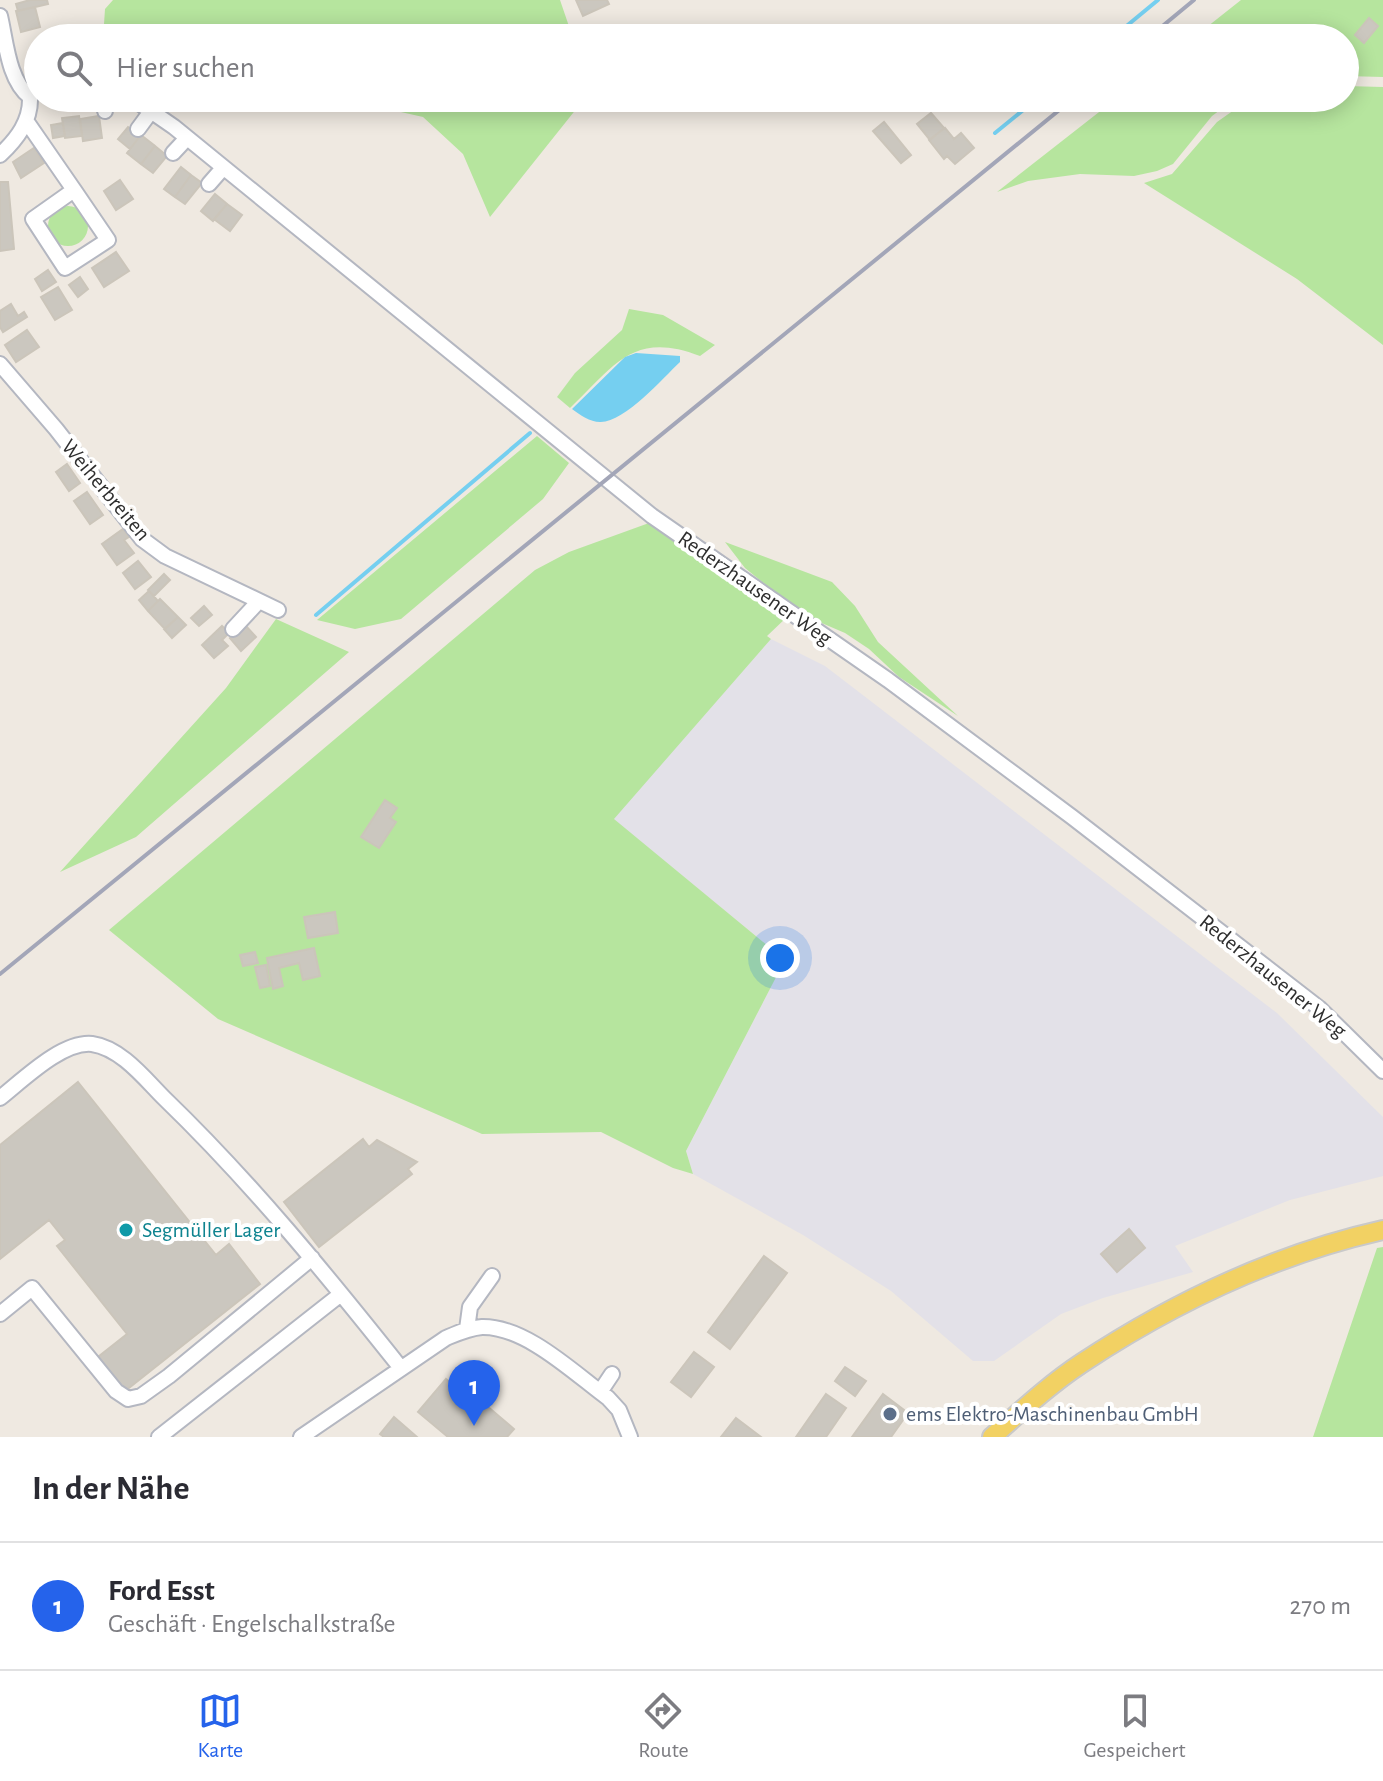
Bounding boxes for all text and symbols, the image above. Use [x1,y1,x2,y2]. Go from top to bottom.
search box [24,24,1359,112]
icon: search [52,46,96,90]
text: Hier suchen [116,53,255,83]
street label: Weiherbreiten [57,435,155,545]
street label: Rederzhausener Weg [674,527,836,649]
street label: Rederzhausener Weg [1195,910,1351,1042]
your location [760,938,800,978]
place label: Segmüller Lager [142,1219,280,1241]
marker: Segmüller Lager [117,1221,135,1239]
pin: 1 [448,1360,500,1426]
place label: ems Elektro-Maschinenbau GmbH [906,1403,1199,1425]
marker: ems Elektro-Maschinenbau GmbH [881,1405,899,1423]
text: In der Nähe [32,1472,189,1506]
text: Ford Esst [108,1576,215,1606]
text: 1 [53,1593,63,1619]
text: 270 m [1290,1593,1351,1619]
text: Geschäft · Engelschalkstraße [108,1611,396,1637]
tab: Karte [198,1689,243,1763]
tab: Route [638,1689,689,1763]
tab: Gespeichert [1084,1689,1185,1763]

